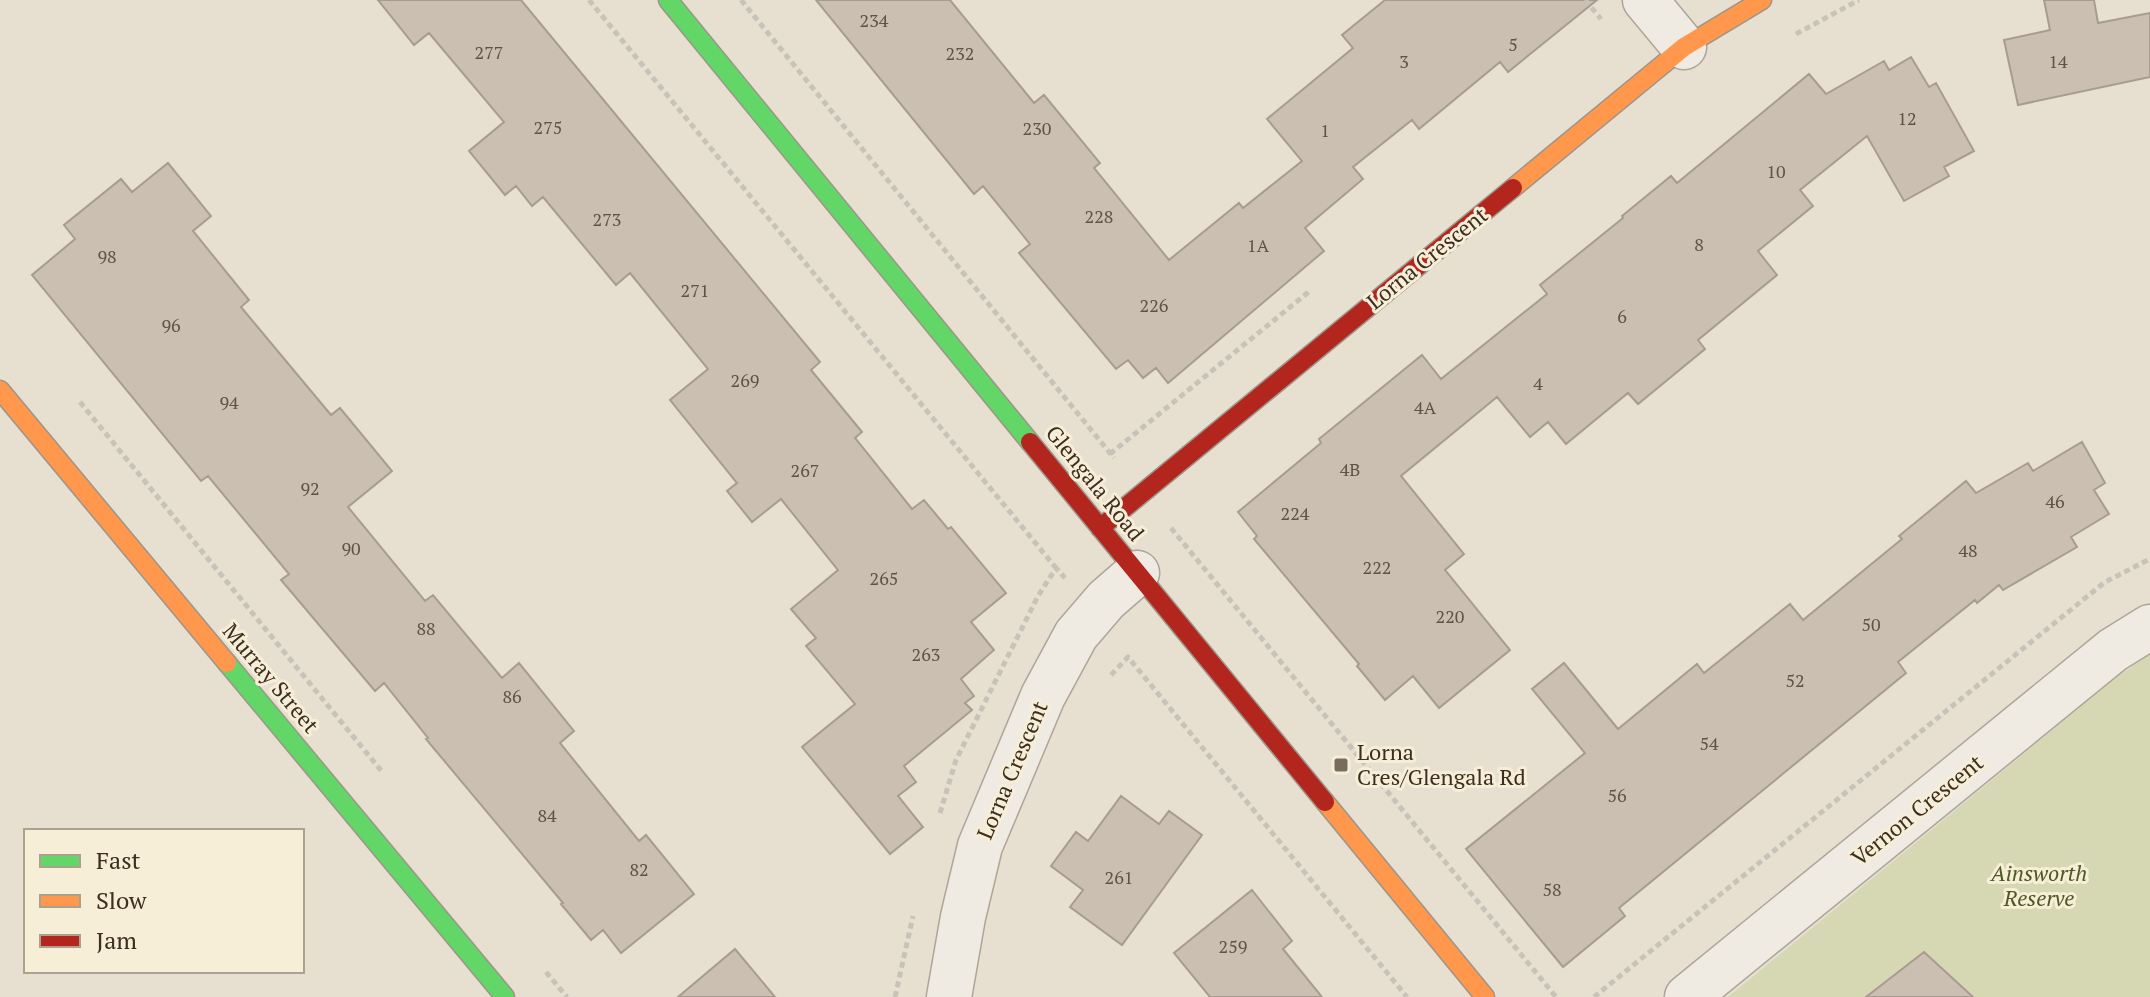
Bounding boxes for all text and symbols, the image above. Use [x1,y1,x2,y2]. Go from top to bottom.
house number: 234 [860,8,889,32]
house number: 5 [1508,32,1518,56]
house number: 277 [475,40,503,64]
house number: 232 [946,41,974,65]
house number: 3 [1399,49,1409,73]
house number: 14 [2048,49,2068,73]
house number: 12 [1897,106,1917,130]
house number: 275 [534,115,562,139]
house number: 230 [1023,116,1051,140]
house number: 1 [1320,118,1330,142]
house number: 10 [1766,159,1786,183]
street label: Lorna Crescent [1360,200,1493,315]
house number: 228 [1085,204,1113,228]
house number: 273 [593,207,621,231]
house number: 8 [1694,232,1704,256]
house number: 1A [1247,233,1270,257]
house number: 98 [97,244,117,268]
house number: 271 [681,278,709,302]
house number: 226 [1140,293,1169,317]
house number: 6 [1617,304,1627,328]
house number: 96 [161,313,181,337]
house number: 269 [731,368,759,392]
house number: 4 [1533,371,1543,395]
house number: 94 [219,390,239,414]
house number: 4A [1414,395,1437,419]
street label: Glengala Road [1040,419,1151,547]
house number: 4B [1340,457,1360,481]
house number: 267 [791,458,819,482]
house number: 92 [300,476,320,500]
house number: 46 [2045,489,2065,513]
house number: 224 [1281,501,1310,525]
house number: 90 [341,536,361,560]
house number: 48 [1958,538,1978,562]
house number: 222 [1363,555,1391,579]
house number: 265 [870,566,898,590]
house number: 220 [1436,604,1464,628]
house number: 50 [1861,612,1881,636]
house number: 88 [416,616,436,640]
street label: Murray Street [217,617,326,739]
house number: 263 [912,642,940,666]
house number: 52 [1785,668,1805,692]
house number: 86 [502,684,522,708]
street label: Lorna Crescent [969,696,1054,843]
house number: 54 [1699,731,1719,755]
place label: Lorna Cres/Glengala Rd [1357,737,1526,791]
street label: Vernon Crescent [1845,748,1989,872]
marker: Lorna Cres/Glengala Rd [1332,756,1350,774]
house number: 56 [1607,783,1627,807]
house number: 84 [537,803,557,827]
legend [24,829,304,973]
text: Fast [96,844,141,876]
house number: 82 [629,857,649,881]
park label: Ainsworth Reserve [1989,858,2087,912]
house number: 261 [1105,865,1133,889]
house number: 58 [1542,877,1562,901]
text: Slow [96,884,147,916]
text: Jam [96,924,137,956]
house number: 259 [1219,934,1247,958]

